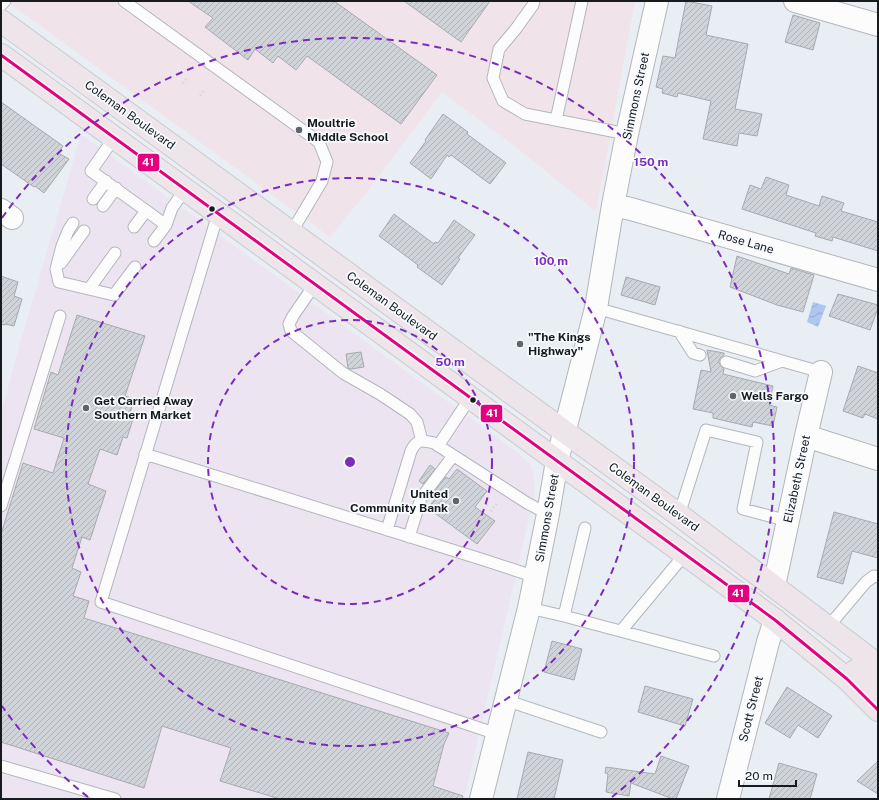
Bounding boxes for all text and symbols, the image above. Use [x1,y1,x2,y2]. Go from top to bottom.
street label: Simmons Street [620,50,652,141]
street label: Coleman Boulevard [82,78,178,152]
place label: Moultrie Middle School [307,116,389,144]
marker: Moultrie Middle School [294,125,304,135]
line badge: 41 [137,153,160,172]
text: 150 m [634,155,668,169]
text: 41 [142,156,154,168]
unlabelled marker [207,204,217,214]
street label: Rose Lane [716,227,776,257]
text: 100 m [534,254,568,268]
street label: Coleman Boulevard [344,269,440,343]
place label: "The Kings Highway" [528,330,591,358]
marker: "The Kings Highway" [515,339,525,349]
text: 50 m [435,355,465,369]
place label: Wells Fargo [741,389,809,403]
marker: Wells Fargo [728,391,738,401]
place label: Get Carried Away Southern Market [94,394,193,422]
unlabelled marker [468,395,478,405]
marker: Get Carried Away Southern Market [81,403,91,413]
line badge: 41 [480,404,503,423]
text: 41 [486,407,498,419]
street label: Elizabeth Street [781,433,813,524]
centre of rings [343,455,357,469]
street label: Coleman Boulevard [606,460,702,534]
street label: Simmons Street [532,472,562,563]
place label: United Community Bank [350,487,448,515]
marker: United Community Bank [451,496,461,506]
line badge: 41 [727,584,750,603]
text: 41 [732,587,744,599]
street label: Scott Street [736,674,766,744]
scale bar [739,762,796,788]
text: 20 m [745,769,773,783]

